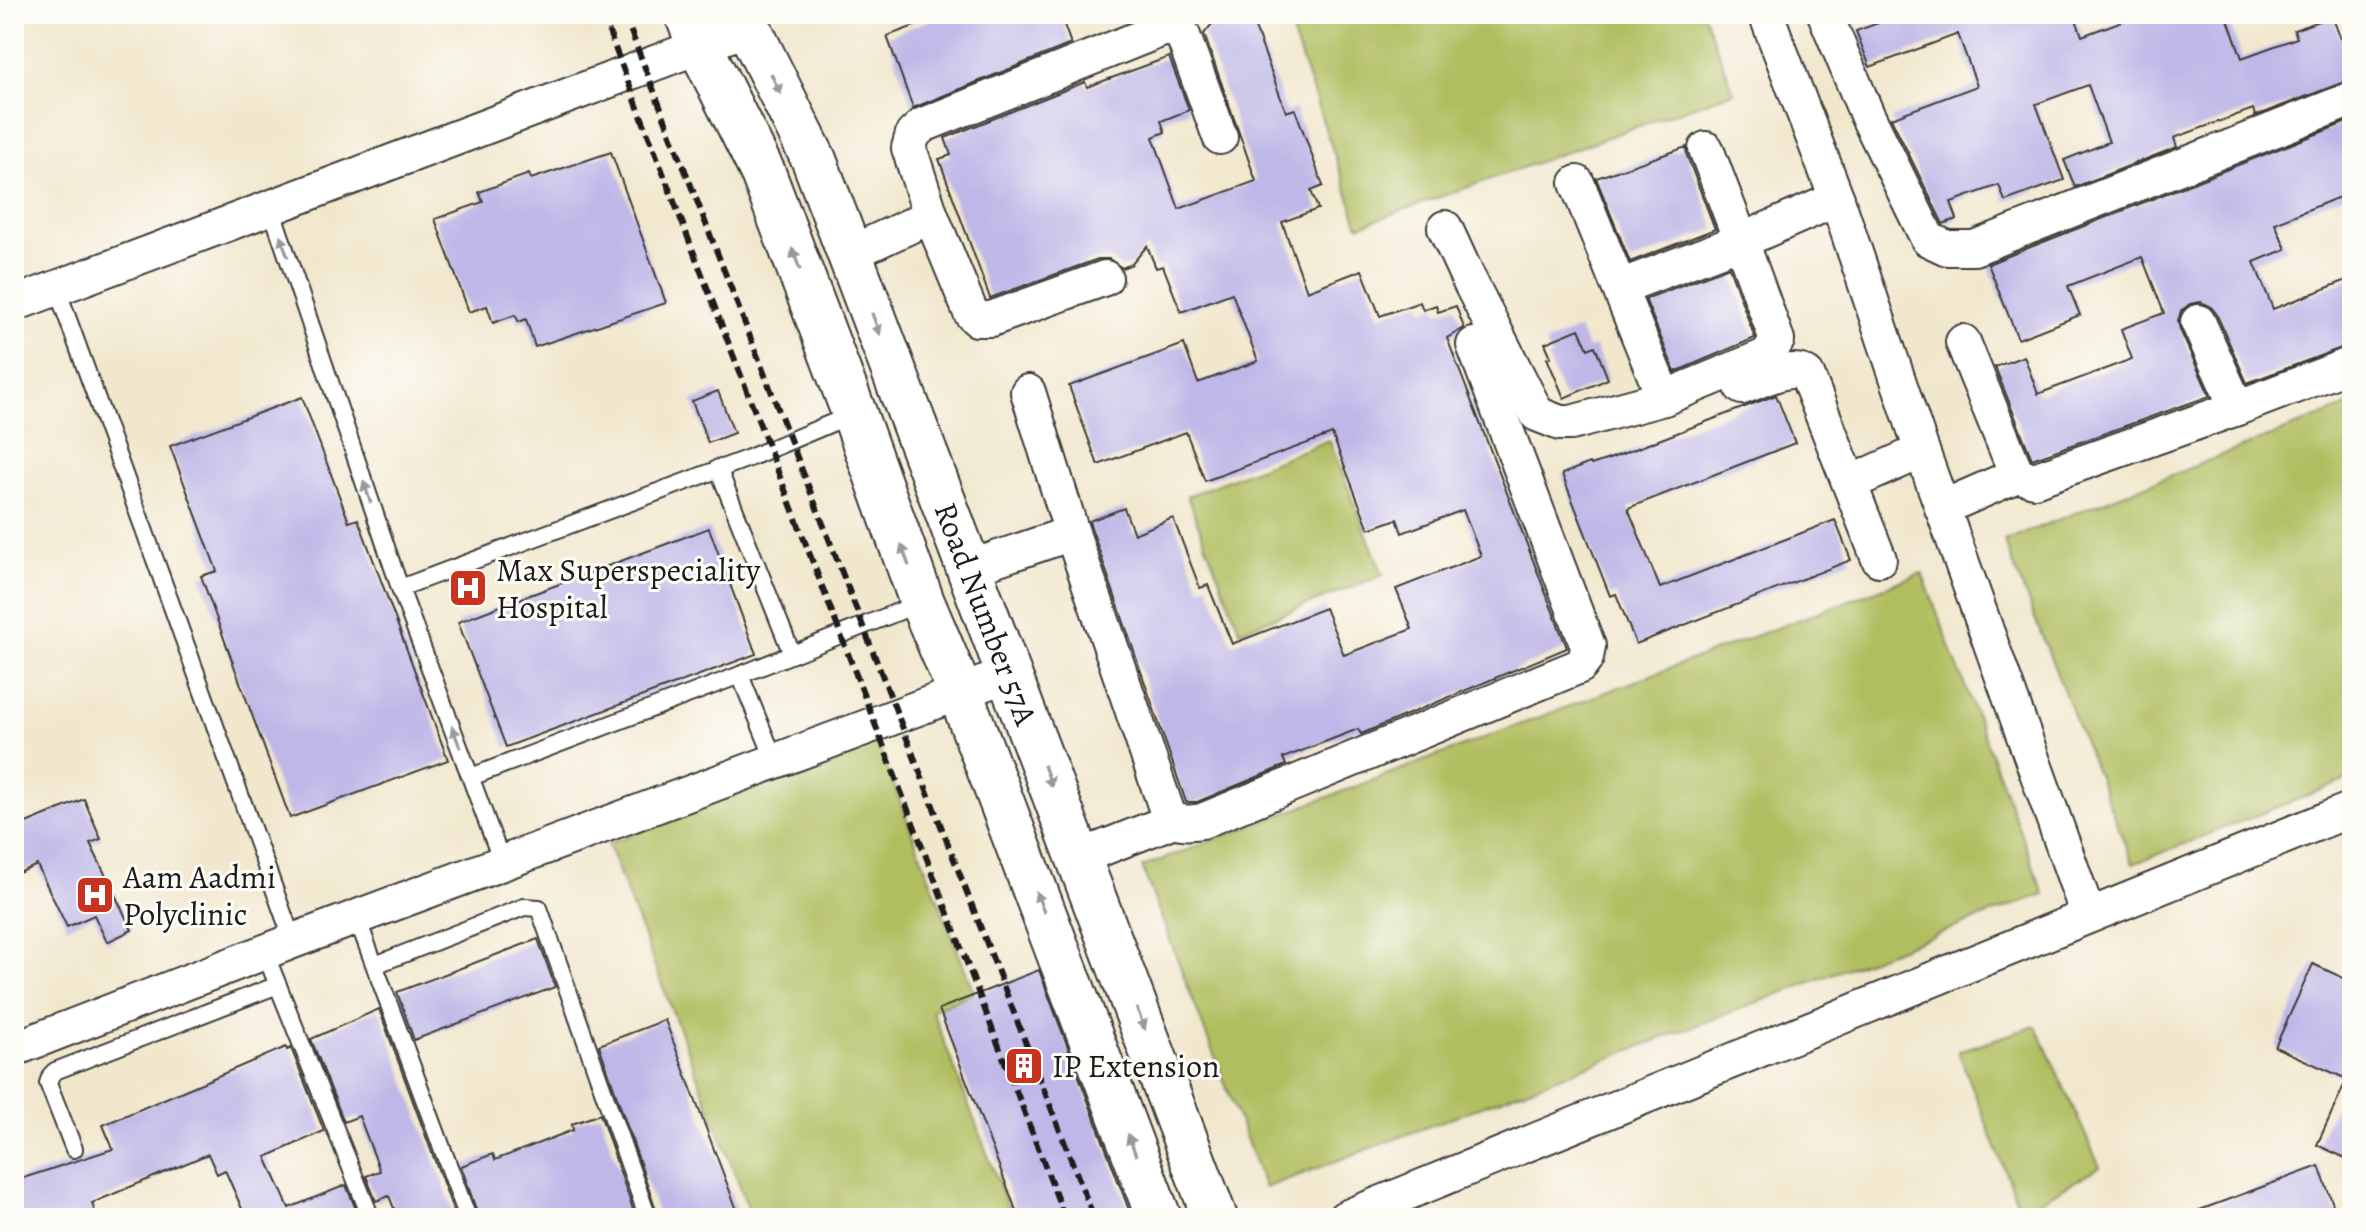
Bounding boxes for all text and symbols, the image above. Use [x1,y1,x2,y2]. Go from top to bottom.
one-way arrow [769,73,783,96]
one-way arrow [277,234,289,258]
one-way arrow [789,247,802,271]
one-way arrow [870,312,883,336]
one-way arrow [361,480,373,504]
street label: Road Number 57A [924,496,1049,733]
one-way arrow [898,543,911,567]
place label: Max Superspeciality Hospital [496,548,761,629]
hospital icon: Max Superspeciality Hospital [447,567,489,609]
one-way arrow [449,725,461,749]
one-way arrow [1042,764,1055,788]
place label: Aam Aadmi Polyclinic [122,855,276,936]
hospital icon: Aam Aadmi Polyclinic [74,874,116,916]
one-way arrow [1033,890,1045,914]
one-way arrow [1135,1007,1148,1031]
place label: IP Extension [1052,1044,1219,1088]
building icon: IP Extension [1003,1045,1045,1087]
one-way arrow [1125,1133,1138,1157]

